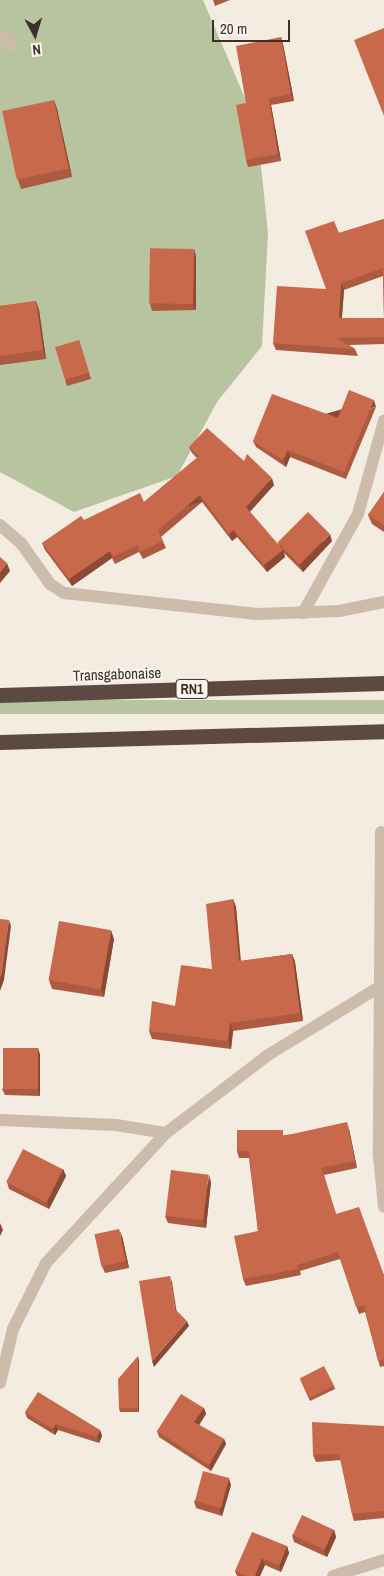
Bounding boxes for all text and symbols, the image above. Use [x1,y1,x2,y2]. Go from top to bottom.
north arrow [10,10,60,60]
scale bar [214,10,292,42]
text: 20 m [220,18,247,39]
text: N [32,41,42,59]
street label: Transgabonaise [72,663,162,685]
road number: RN1 [174,678,210,701]

